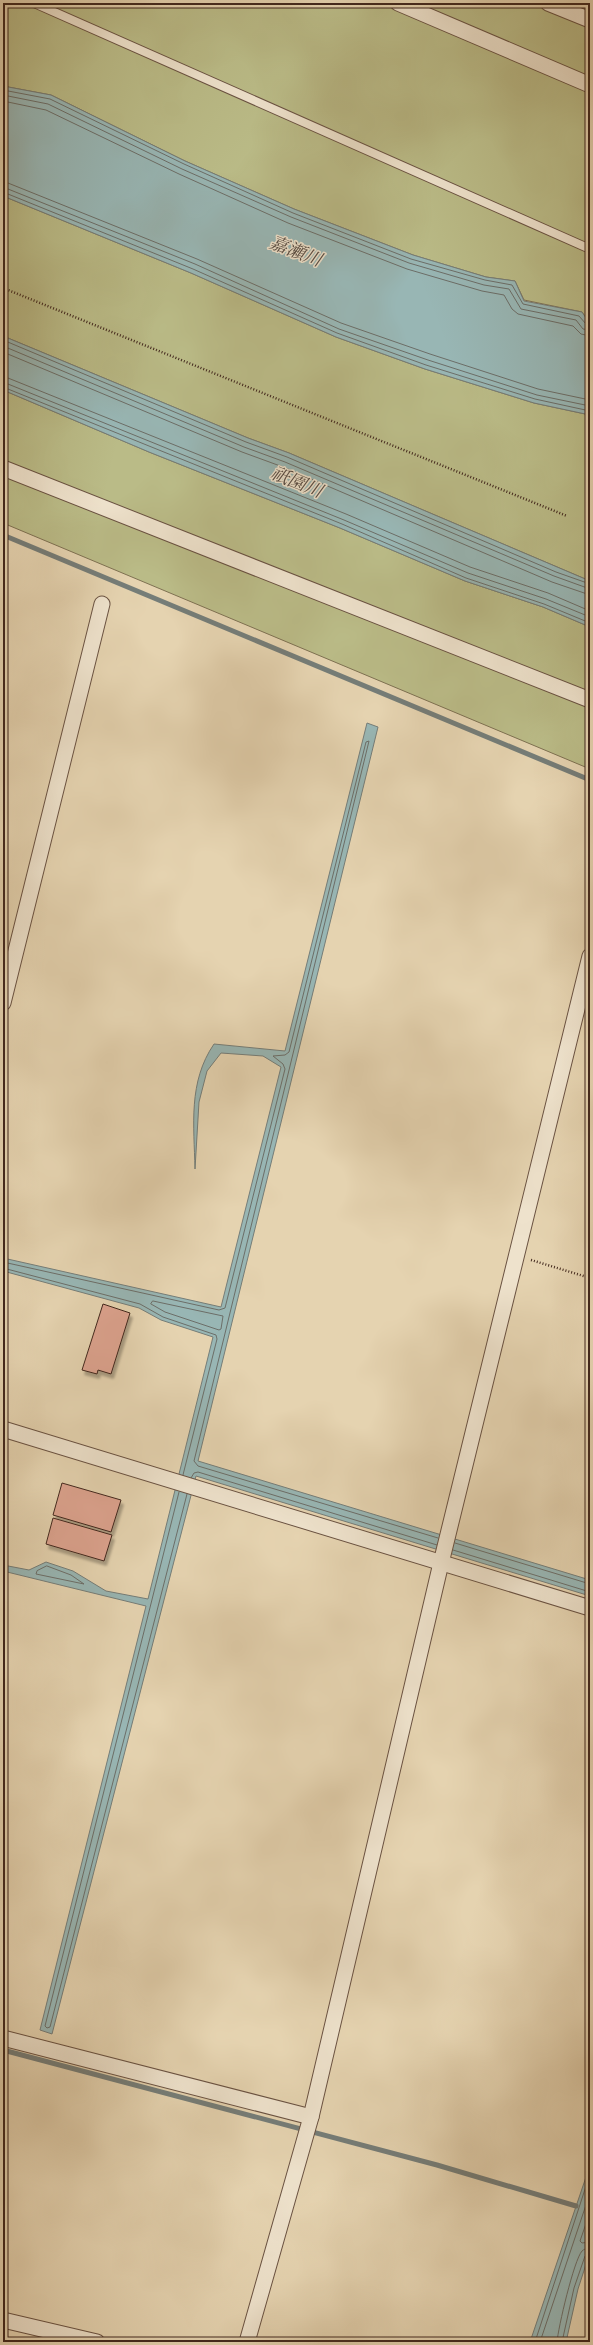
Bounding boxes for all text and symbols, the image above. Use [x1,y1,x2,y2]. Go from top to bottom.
water label: 嘉瀬川 [265,231,327,276]
water label: 祇園川 [266,462,328,507]

